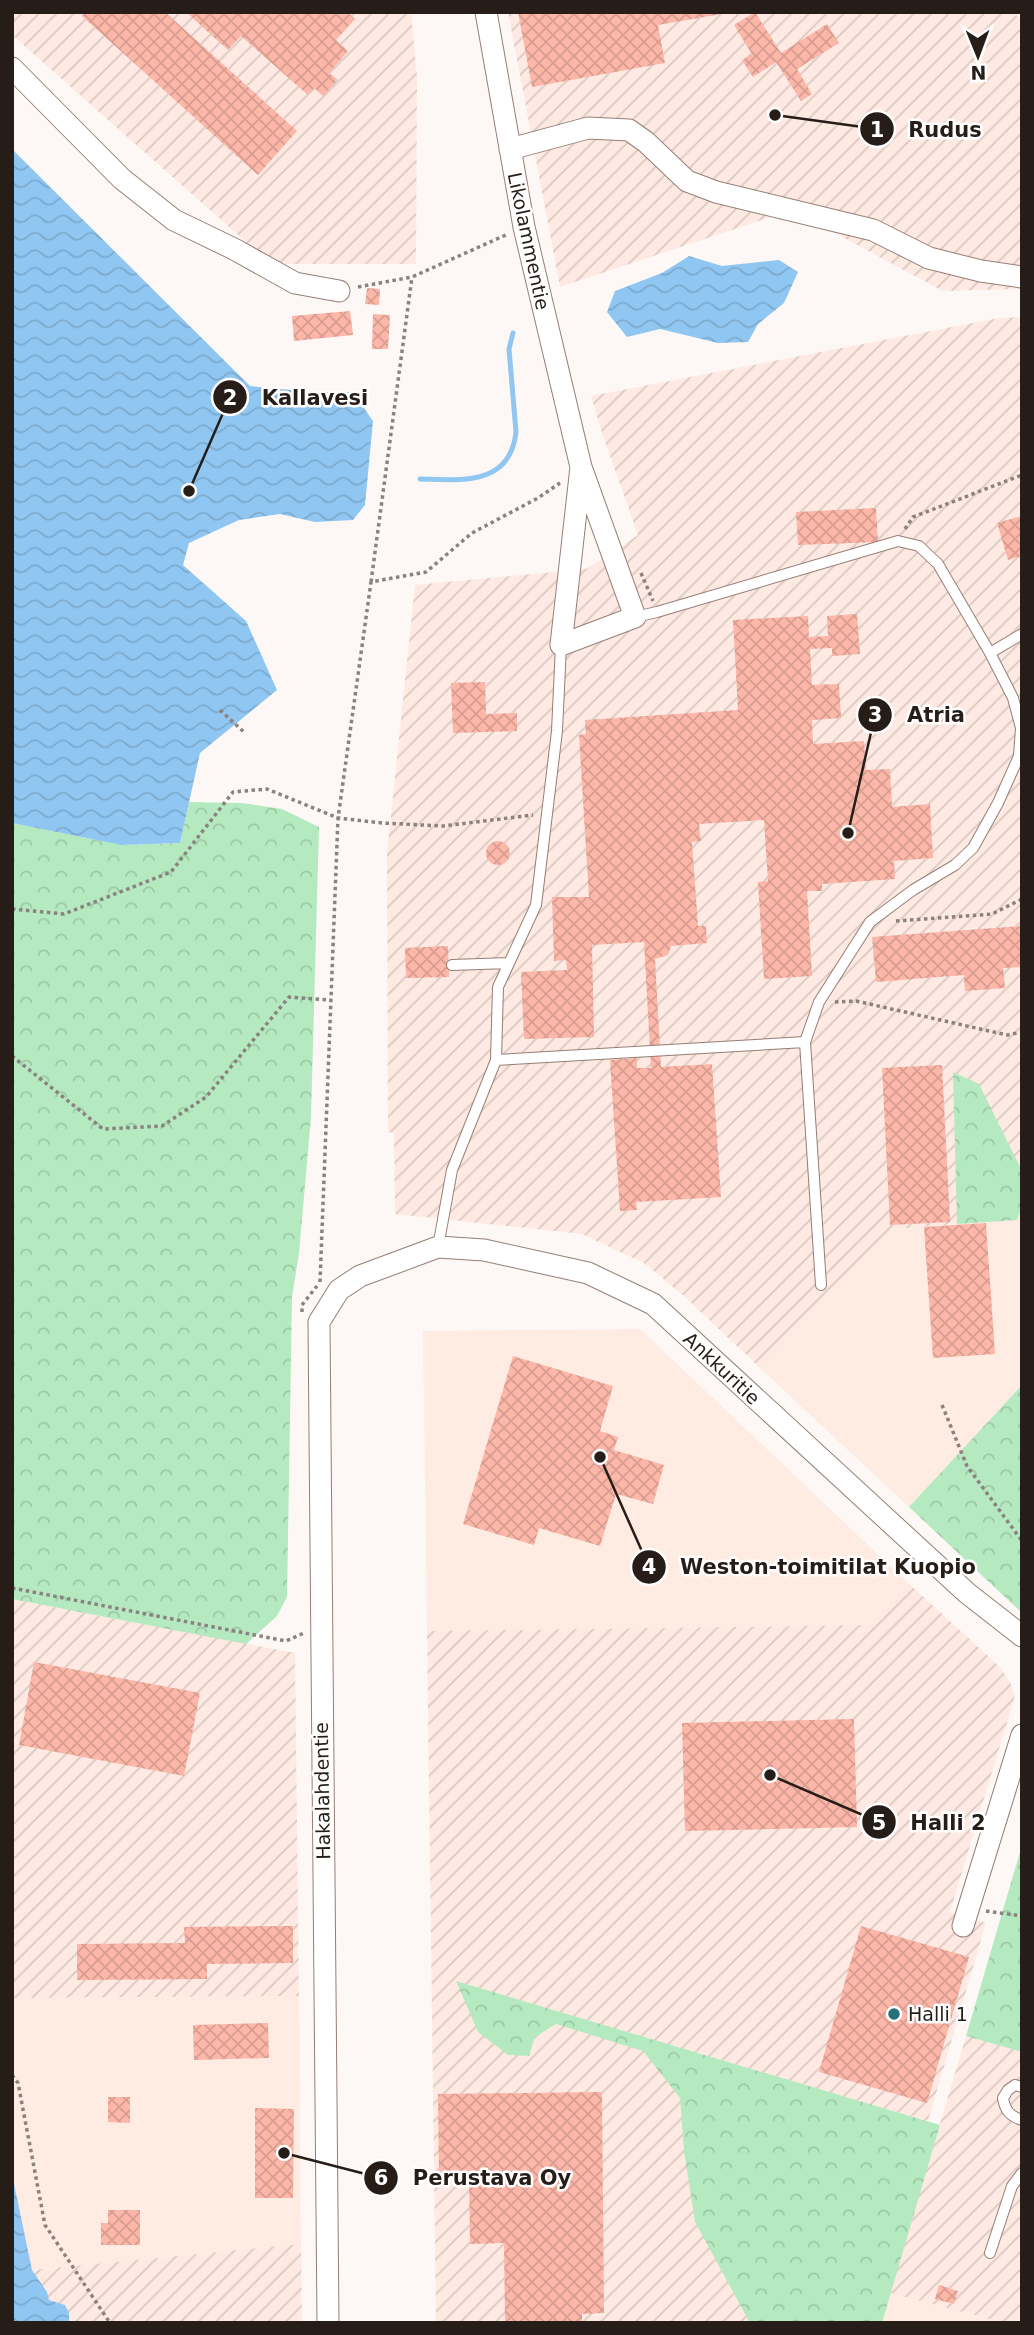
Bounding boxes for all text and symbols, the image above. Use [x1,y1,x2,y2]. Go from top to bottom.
north arrow [943,21,1013,91]
text: N [970,62,986,84]
callout: Rudus [859,108,996,150]
text: 1 [870,118,884,142]
text: Rudus [908,118,982,142]
street label: Likolammentie [504,170,554,312]
callout: Kallavesi [213,376,382,418]
text: 2 [223,386,237,410]
text: Kallavesi [262,386,368,410]
callout: Atria [858,694,979,736]
text: 3 [868,703,882,727]
text: Atria [907,703,965,727]
street label: Ankkuritie [679,1327,765,1409]
callout: Weston-toimitilat Kuopio [631,1546,990,1588]
text: 4 [642,1555,656,1579]
text: Weston-toimitilat Kuopio [680,1555,976,1579]
street label: Hakalahdentie [310,1722,334,1860]
callout: Halli 2 [862,1801,1000,1843]
text: 5 [872,1811,886,1835]
text: Halli 2 [910,1811,986,1835]
place label: Halli 1 [908,2003,968,2025]
marker: Halli 1 [886,2006,902,2022]
callout: Perustava Oy [364,2157,585,2199]
text: 6 [374,2166,388,2190]
text: Perustava Oy [413,2166,571,2190]

